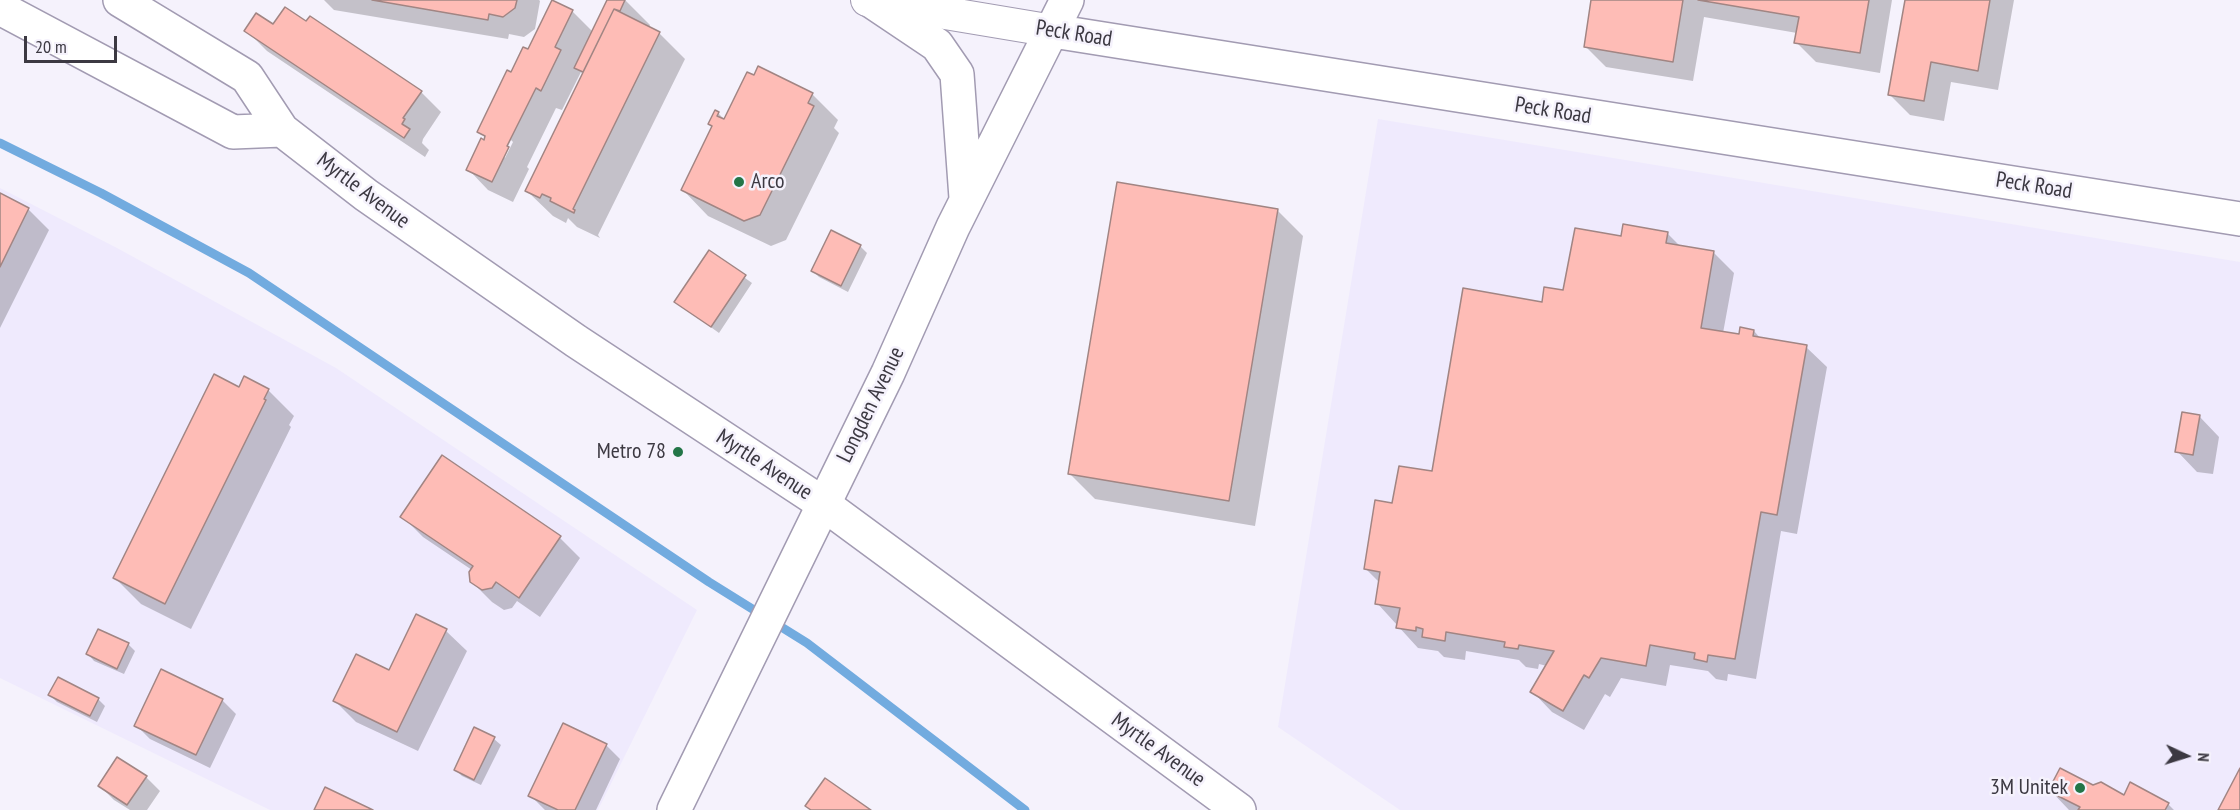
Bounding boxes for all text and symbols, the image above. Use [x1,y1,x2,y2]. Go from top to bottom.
street label: Peck Road [1034,15,1114,53]
scale bar [27,24,120,62]
text: 20 m [35,35,67,58]
street label: Peck Road [1513,92,1593,130]
street label: Myrtle Avenue [311,148,415,234]
street label: Peck Road [1994,167,2074,205]
place label: Arco [751,169,784,195]
marker: Arco [732,175,746,189]
street label: Longden Avenue [832,343,910,467]
street label: Myrtle Avenue [711,424,817,506]
place label: Metro 78 [597,439,666,465]
marker: Metro 78 [671,445,685,459]
street label: Myrtle Avenue [1106,707,1210,793]
north arrow [2156,726,2216,786]
text: N [2194,752,2214,762]
place label: 3M Unitek [1990,775,2068,801]
marker: 3M Unitek [2073,781,2087,795]

